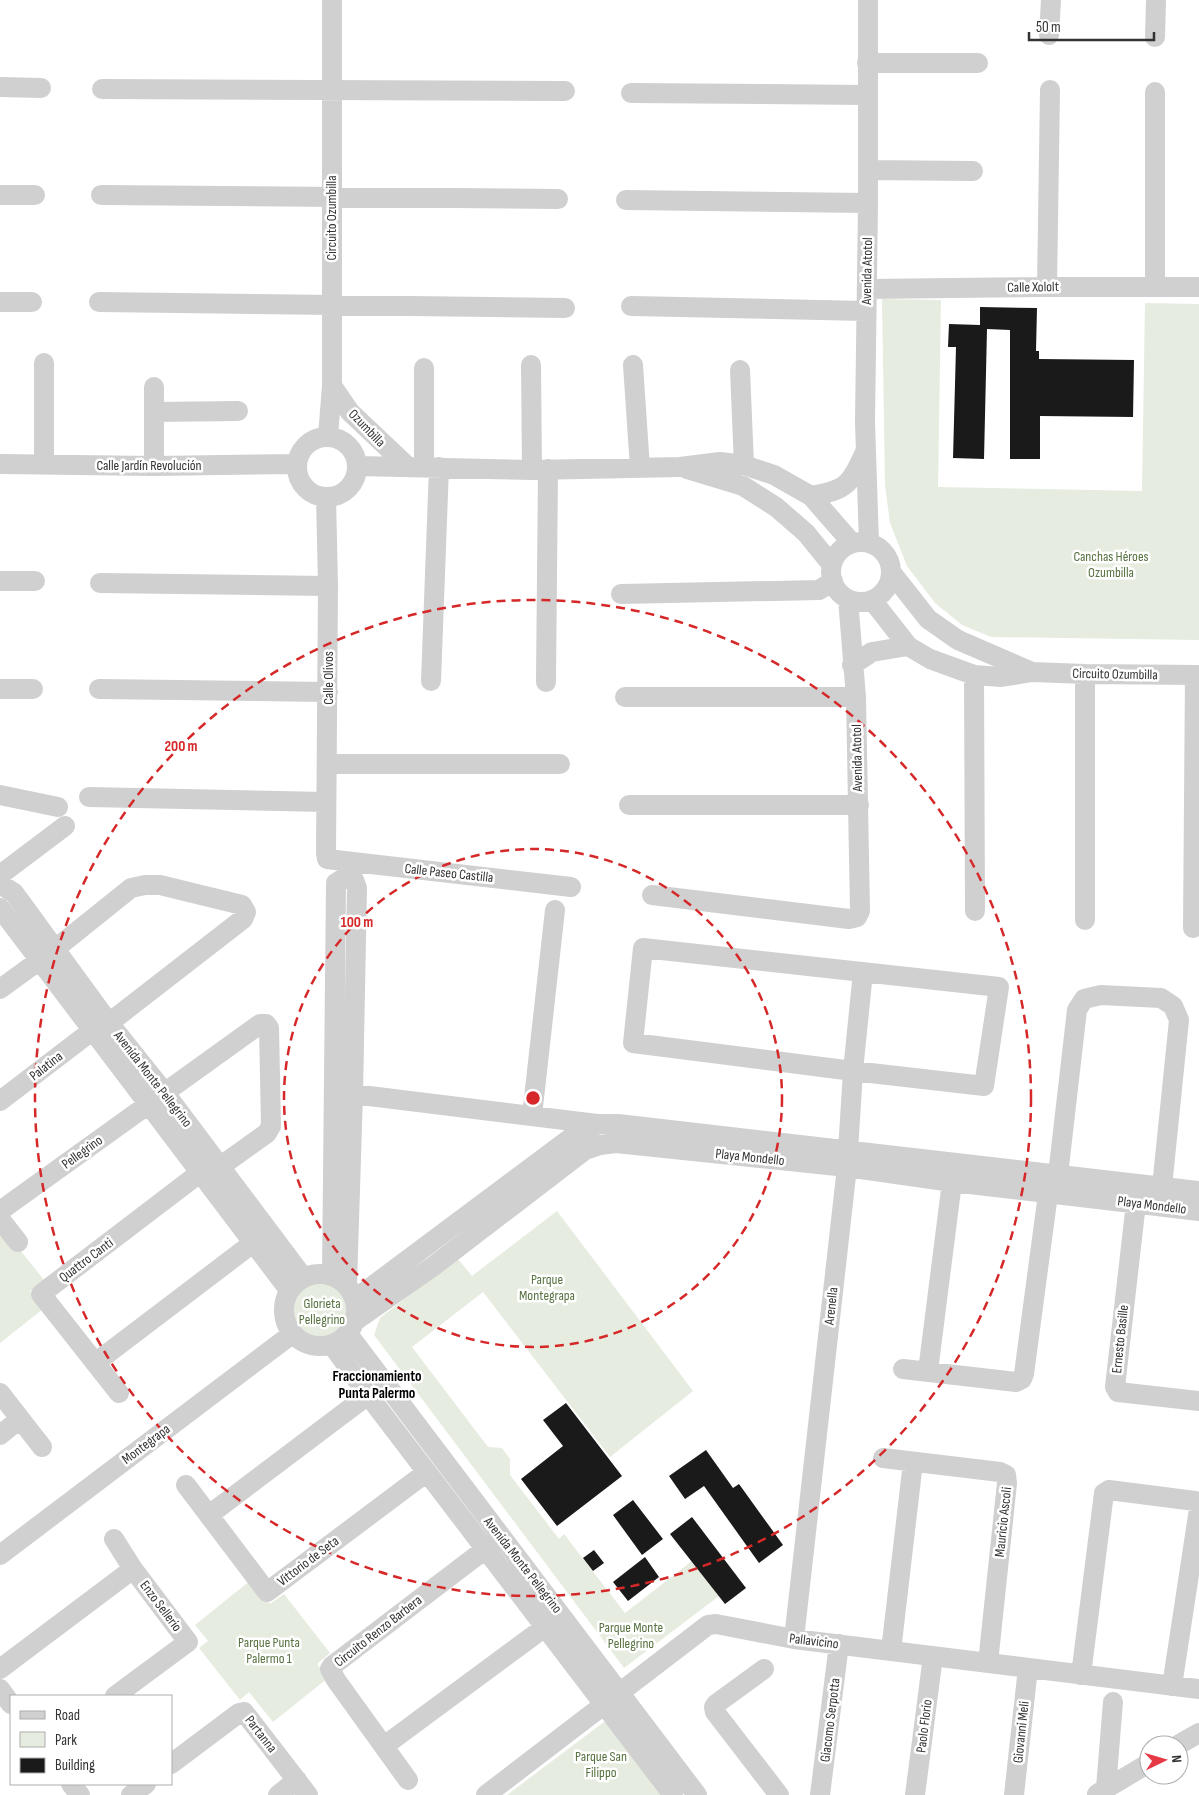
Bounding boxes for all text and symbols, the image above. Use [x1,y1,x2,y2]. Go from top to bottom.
scale bar [1029,10,1154,42]
text: 50 m [1036,18,1061,37]
street label: Circuito Ozumbilla [323,175,340,261]
street label: Avenida Atotol [858,237,876,306]
street label: Calle Xololt [1007,278,1059,296]
street label: Ozumbilla [345,406,389,450]
street label: Calle Jardín Revolución [96,457,202,474]
park label: Canchas Héroes Ozumbilla [1073,548,1149,581]
street label: Calle Olivos [320,651,337,705]
street label: Circuito Ozumbilla [1072,665,1158,683]
street label: Avenida Atotol [848,724,866,793]
text: 200 m [164,737,198,756]
street label: Calle Paseo Castilla [404,860,494,886]
text: 100 m [341,913,373,932]
street label: Avenida Monte Pellegrino [110,1027,196,1131]
street label: Palatina [26,1048,66,1084]
centre of rings [524,1089,542,1107]
street label: Pellegrino [58,1131,106,1173]
street label: Playa Mondello [715,1145,785,1169]
street label: Playa Mondello [1117,1192,1188,1218]
street label: Quattro Canti [56,1234,116,1286]
park label: Parque Montegrapa [519,1271,575,1304]
street label: Arenella [820,1286,841,1327]
park label: Glorieta Pellegrino [299,1295,345,1328]
street label: Ernesto Basille [1108,1304,1132,1374]
district label: Fraccionamiento Punta Palermo [332,1367,422,1403]
street label: Montegrapa [119,1420,173,1468]
street label: Mauricio Ascoli [991,1486,1015,1558]
street label: Avenida Monte Pellegrino [480,1513,566,1617]
street label: Vittorio de Seta [274,1532,342,1590]
street label: Enzo Sellerio [136,1577,186,1635]
street label: Circuito Renzo Barbera [331,1592,425,1670]
park label: Parque Monte Pellegrino [599,1619,663,1652]
street label: Pallavicino [788,1630,840,1652]
park label: Parque Punta Palermo 1 [238,1634,300,1667]
street label: Giacomo Serpotta [816,1677,844,1763]
legend [10,1695,172,1785]
street label: Paolo Florio [912,1698,936,1754]
street label: Giovanni Meli [1009,1700,1033,1764]
text: Road [55,1706,80,1725]
street label: Partanna [241,1712,281,1756]
text: Park [55,1731,77,1750]
north arrow [1139,1735,1189,1785]
park label: Parque San Filippo [575,1748,627,1781]
text: N [1168,1754,1185,1763]
text: Building [55,1756,95,1775]

